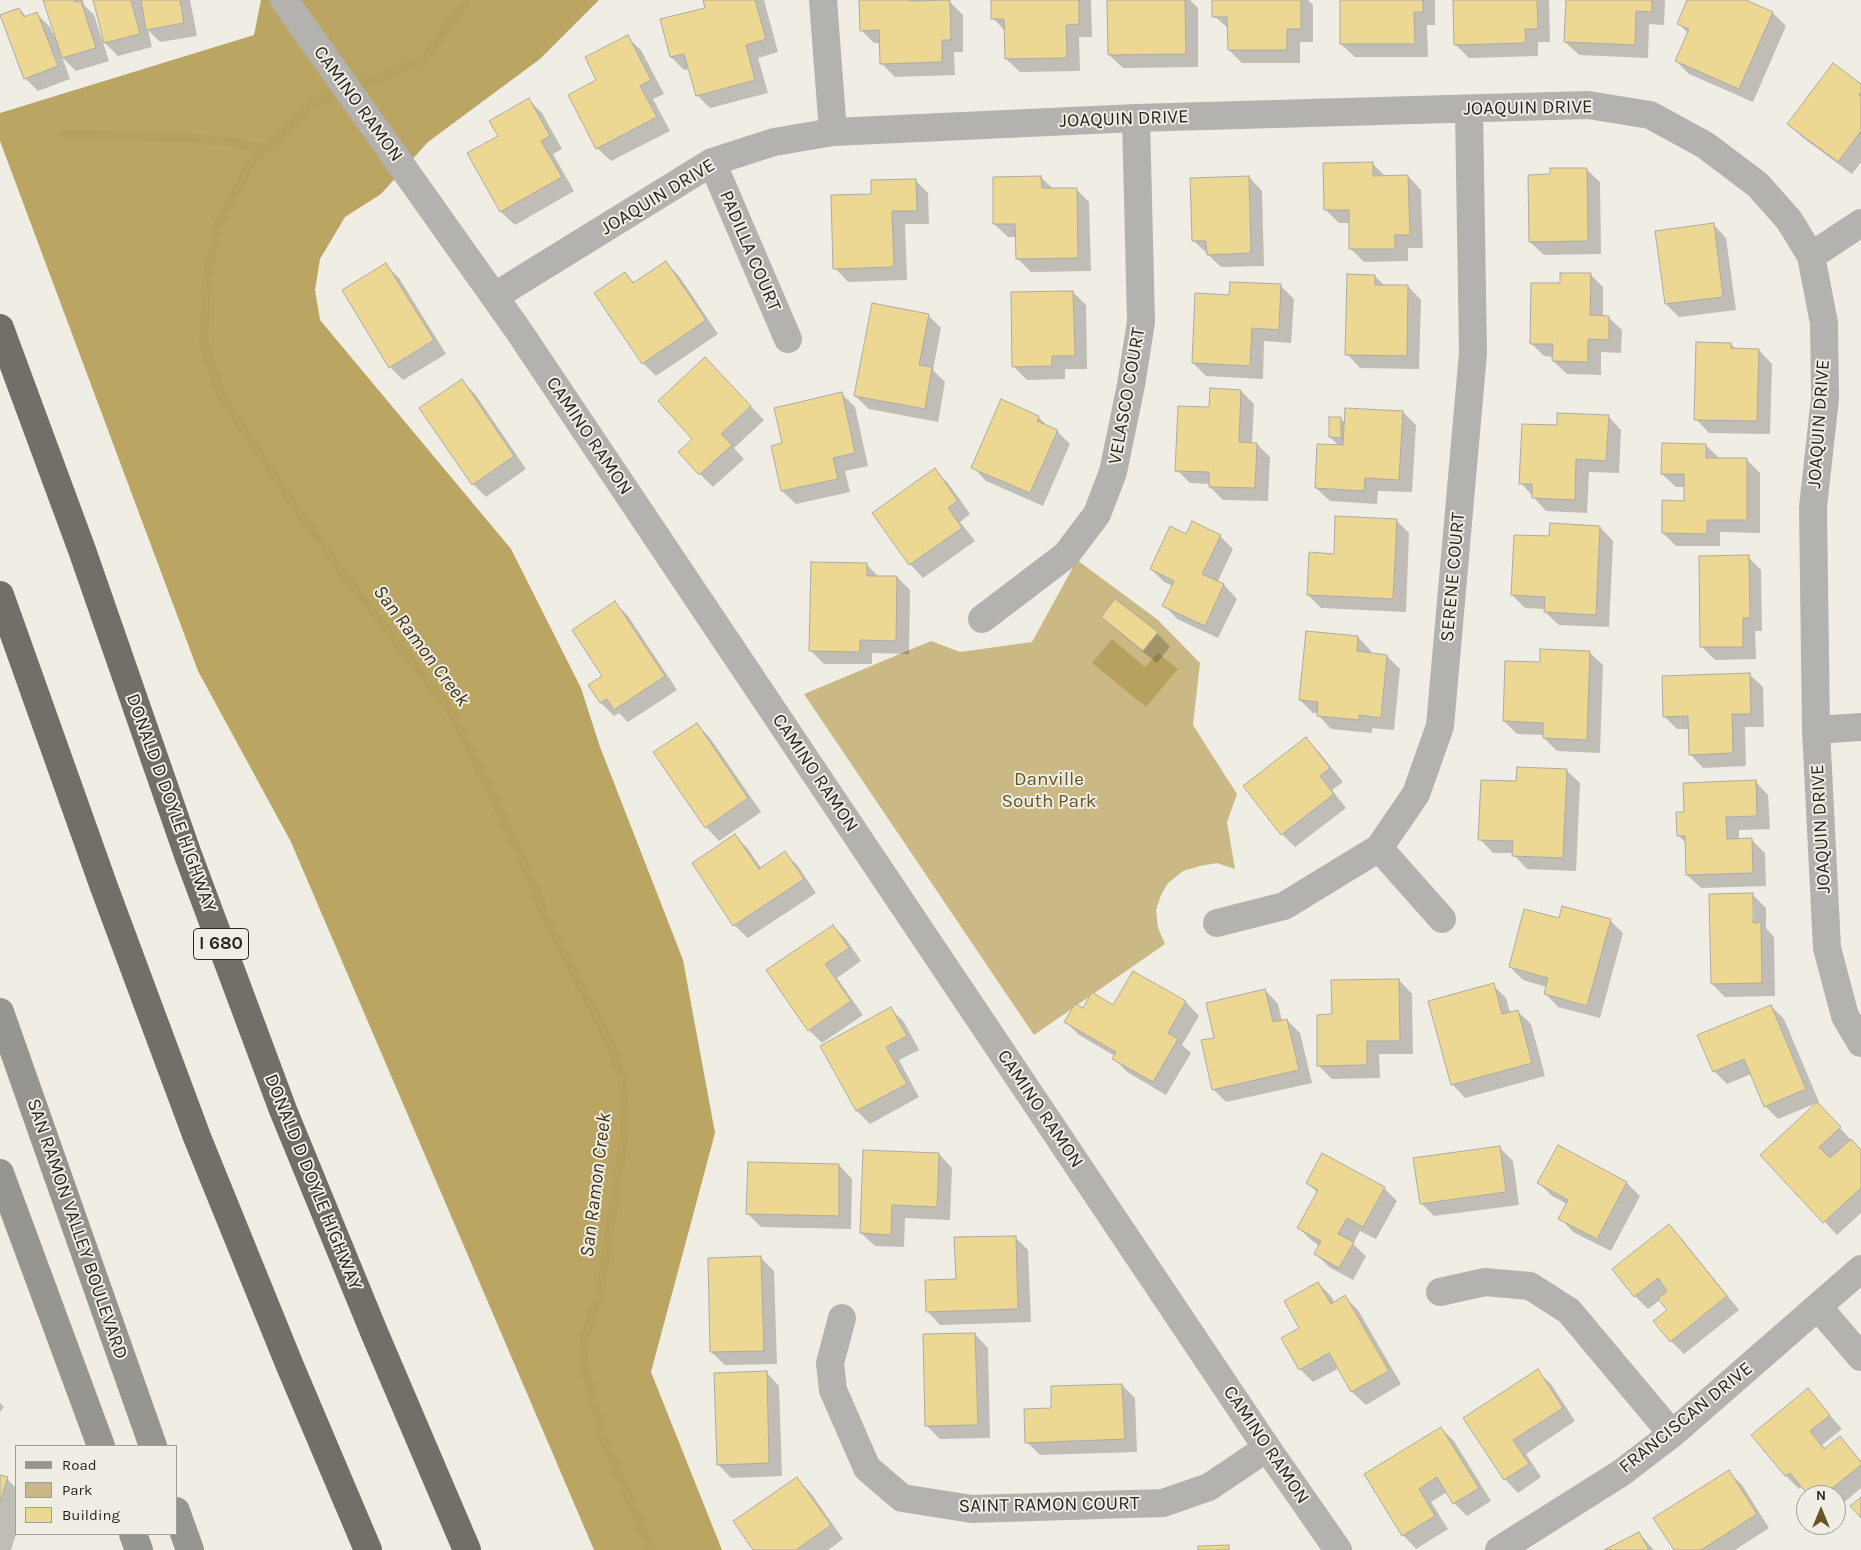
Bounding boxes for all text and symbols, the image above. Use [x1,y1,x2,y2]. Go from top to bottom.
street label: CAMINO RAMON [308,42,408,166]
street label: JOAQUIN DRIVE [1463,95,1593,121]
street label: JOAQUIN DRIVE [1059,105,1189,133]
street label: JOAQUIN DRIVE [597,154,719,240]
street label: PADILLA COURT [714,187,786,315]
street label: VELASCO COURT [1104,326,1150,466]
street label: JOAQUIN DRIVE [1803,359,1835,489]
street label: CAMINO RAMON [541,373,637,499]
street label: SERENE COURT [1436,511,1470,643]
water label: San Ramon Creek [368,581,474,711]
street label: DONALD D DOYLE HIGHWAY [121,691,221,915]
street label: CAMINO RAMON [767,710,863,836]
street label: JOAQUIN DRIVE [1806,764,1836,894]
park label: Danville South Park [1001,769,1097,813]
road number: I 680 [194,929,248,960]
street label: CAMINO RAMON [992,1046,1088,1172]
street label: DONALD D DOYLE HIGHWAY [259,1071,367,1293]
street label: SAN RAMON VALLEY BOULEVARD [22,1096,132,1362]
water label: San Ramon Creek [575,1111,617,1259]
street label: FRANCISCAN DRIVE [1615,1357,1757,1479]
street label: CAMINO RAMON [1218,1382,1314,1508]
legend [15,1445,178,1535]
text: Road [62,1456,97,1474]
text: Park [62,1481,92,1499]
north arrow [1796,1485,1846,1535]
text: N [1816,1487,1826,1504]
street label: SAINT RAMON COURT [959,1492,1139,1518]
text: Building [62,1506,120,1524]

